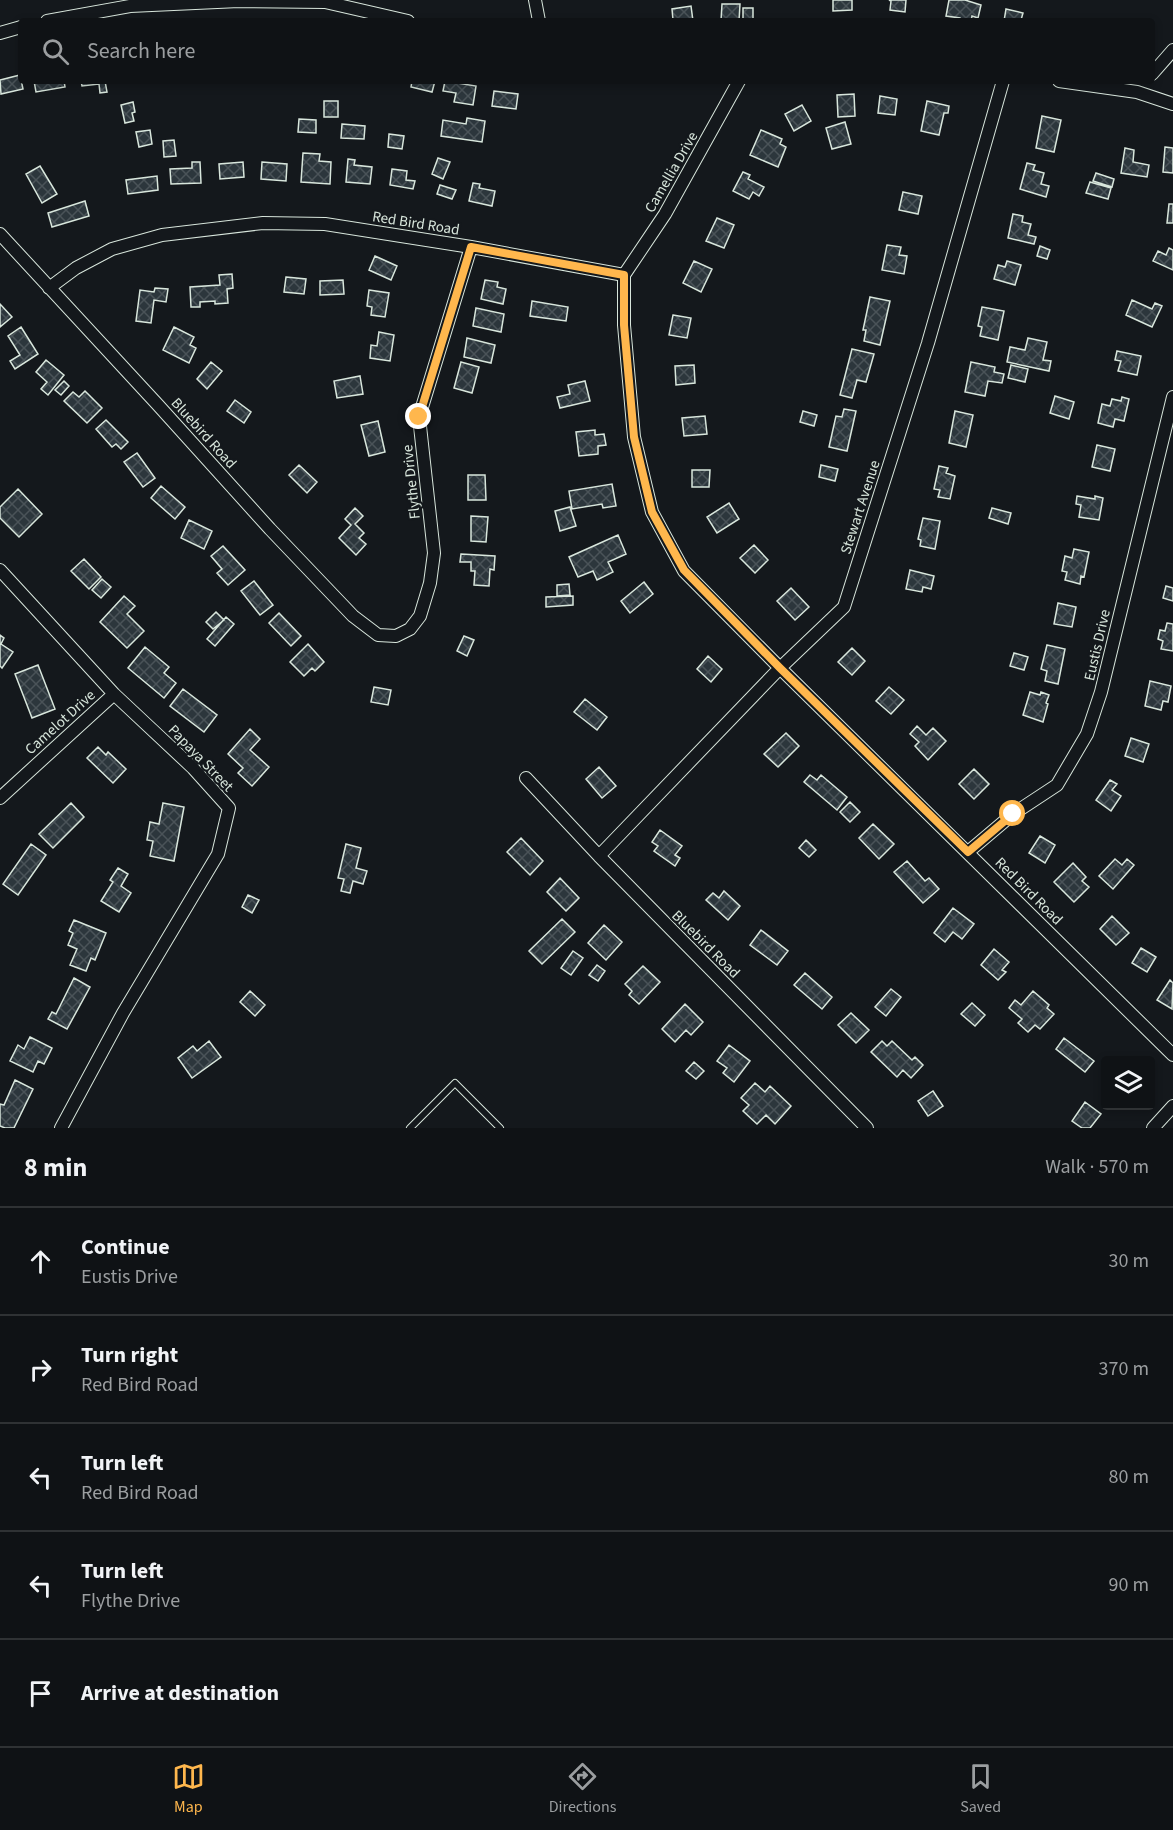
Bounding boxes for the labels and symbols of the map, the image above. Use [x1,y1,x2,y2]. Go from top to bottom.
street label: Camellia Drive [640,128,703,217]
street label: Red Bird Road [371,206,461,241]
street label: Bluebird Road [166,393,241,473]
route end [405,403,431,429]
street label: Flythe Drive [397,444,426,520]
street label: Stewart Avenue [835,457,886,557]
street label: Eustis Drive [1079,607,1116,683]
street label: Camelot Drive [21,685,100,760]
street label: Papaya Street [163,720,238,797]
route start [999,800,1025,826]
street label: Red Bird Road [990,853,1067,930]
street label: Bluebird Road [667,906,744,983]

